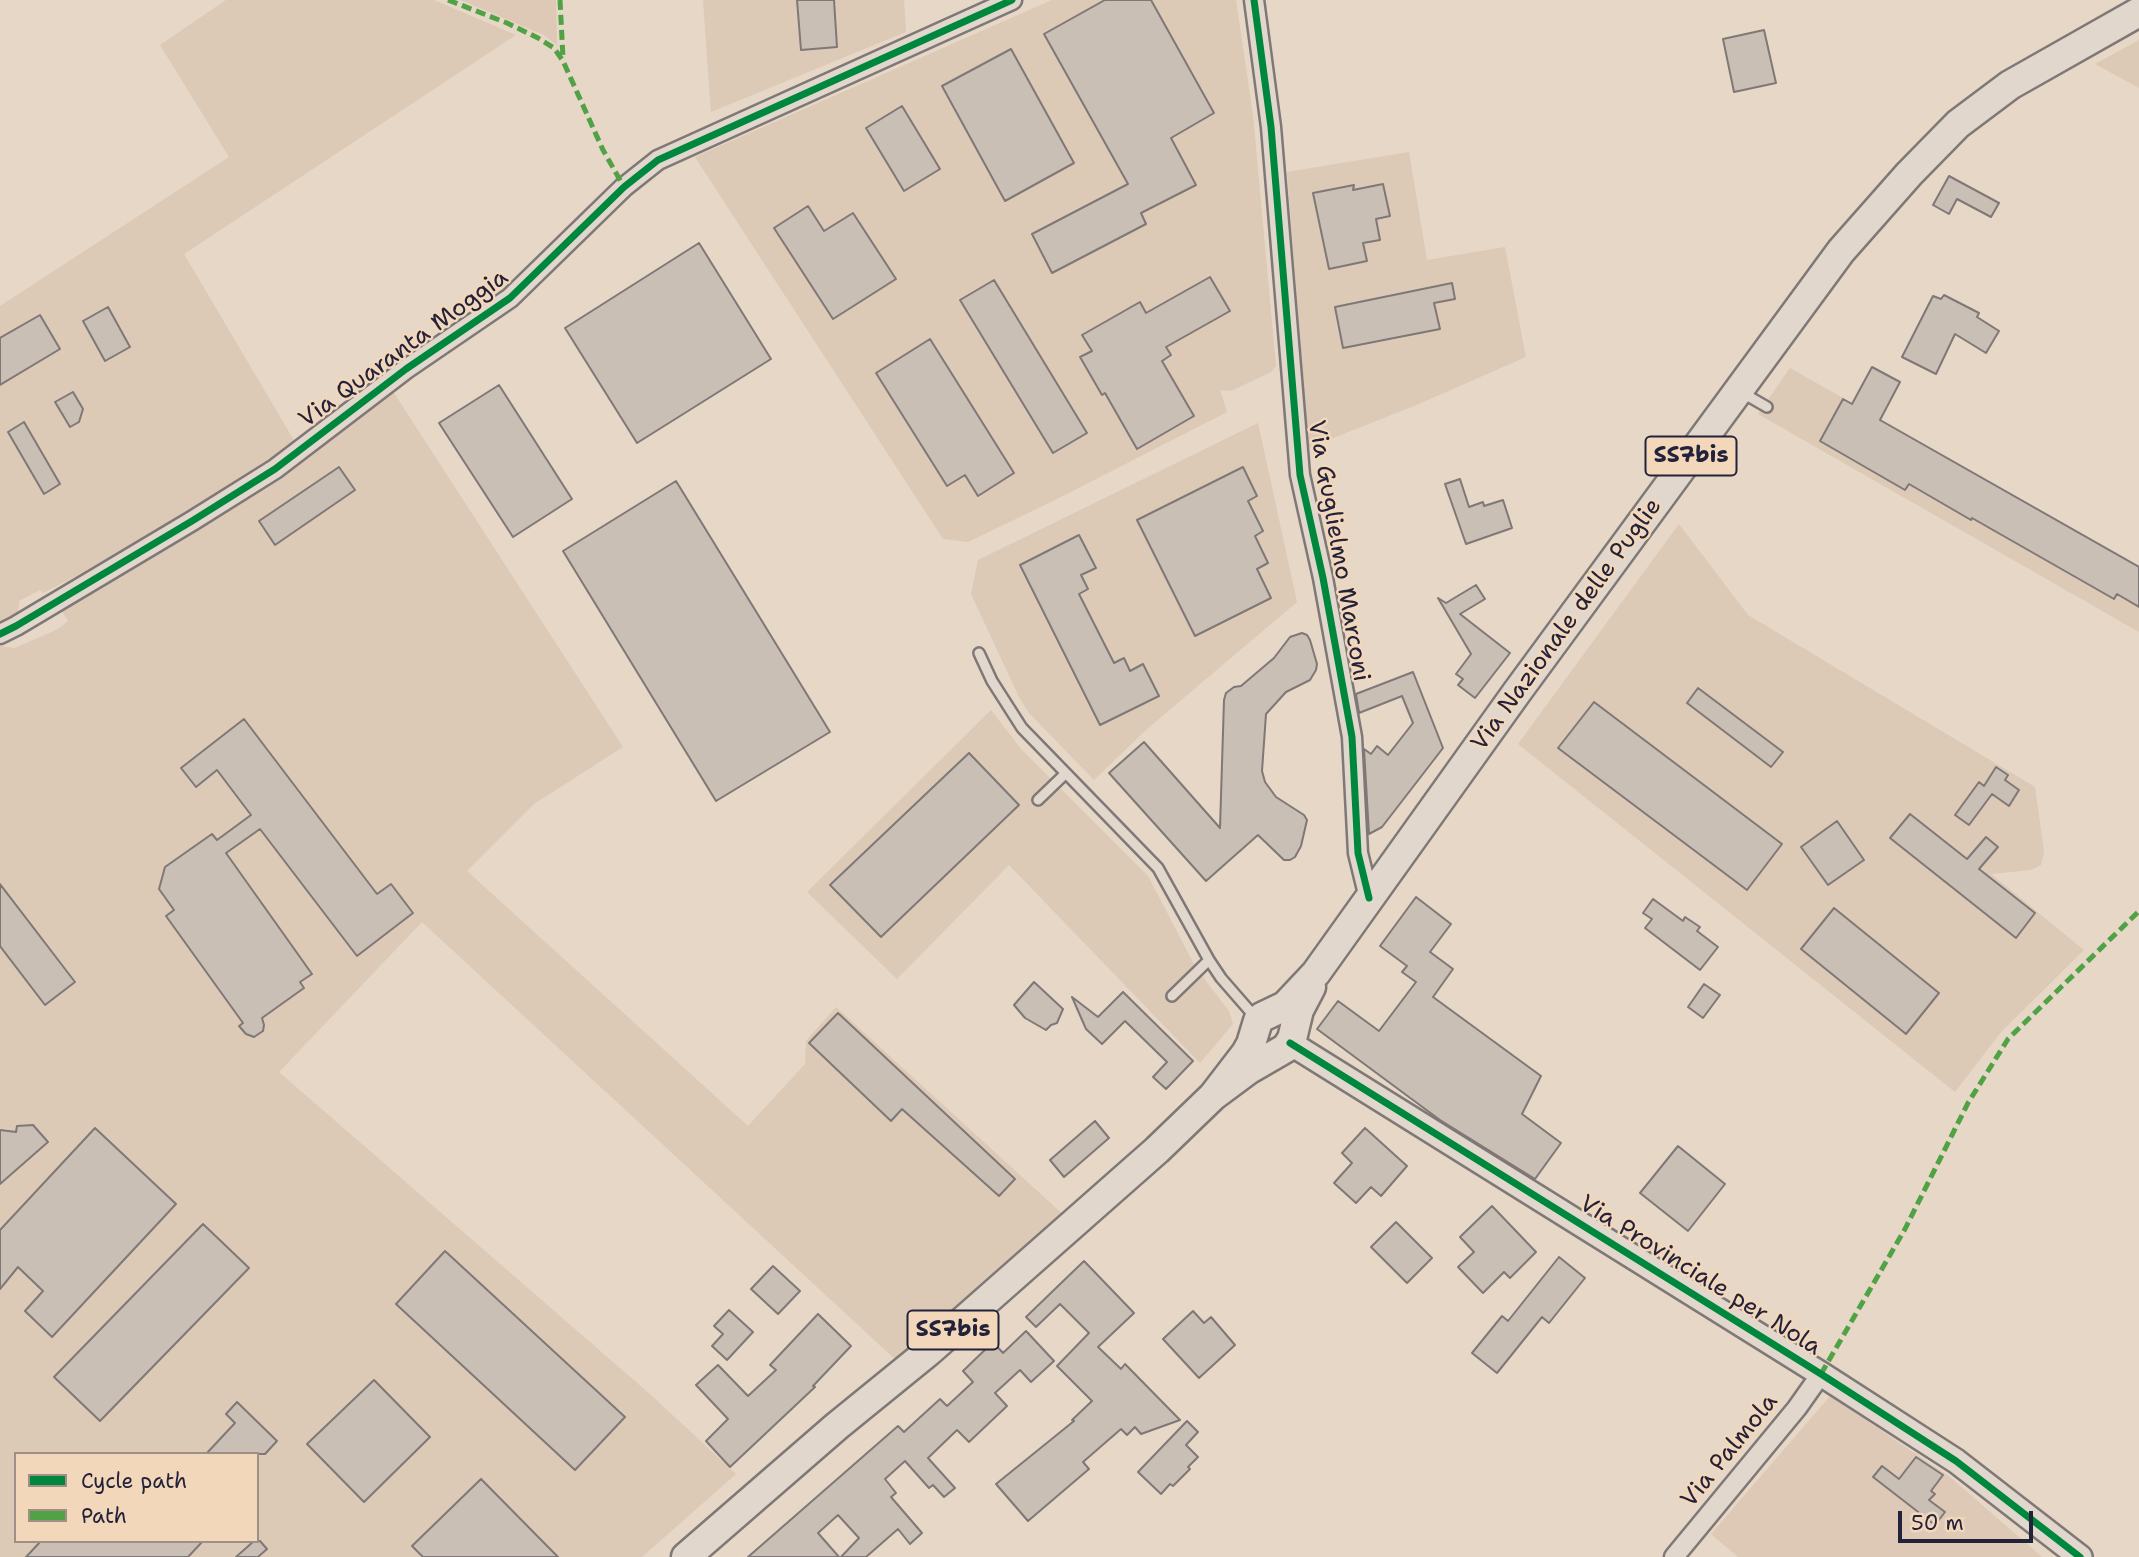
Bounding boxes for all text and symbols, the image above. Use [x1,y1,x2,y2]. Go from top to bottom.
street label: Via Quaranta Moggia [294,264,514,434]
street label: Via Guglielmo Marconi [1301,418,1375,684]
road number: SS7bis [1646,436,1736,476]
street label: Via Nazionale delle Puglie [1466,493,1668,757]
street label: Via Provinciale per Nola [1574,1190,1826,1362]
road number: SS7bis [908,1310,998,1350]
street label: Via Palmola [1676,1388,1784,1514]
legend [14,1452,259,1543]
text: Cycle path [81,1467,187,1495]
scale bar [1901,1498,2036,1542]
text: Path [81,1502,127,1530]
text: 50 m [1911,1509,1964,1537]

